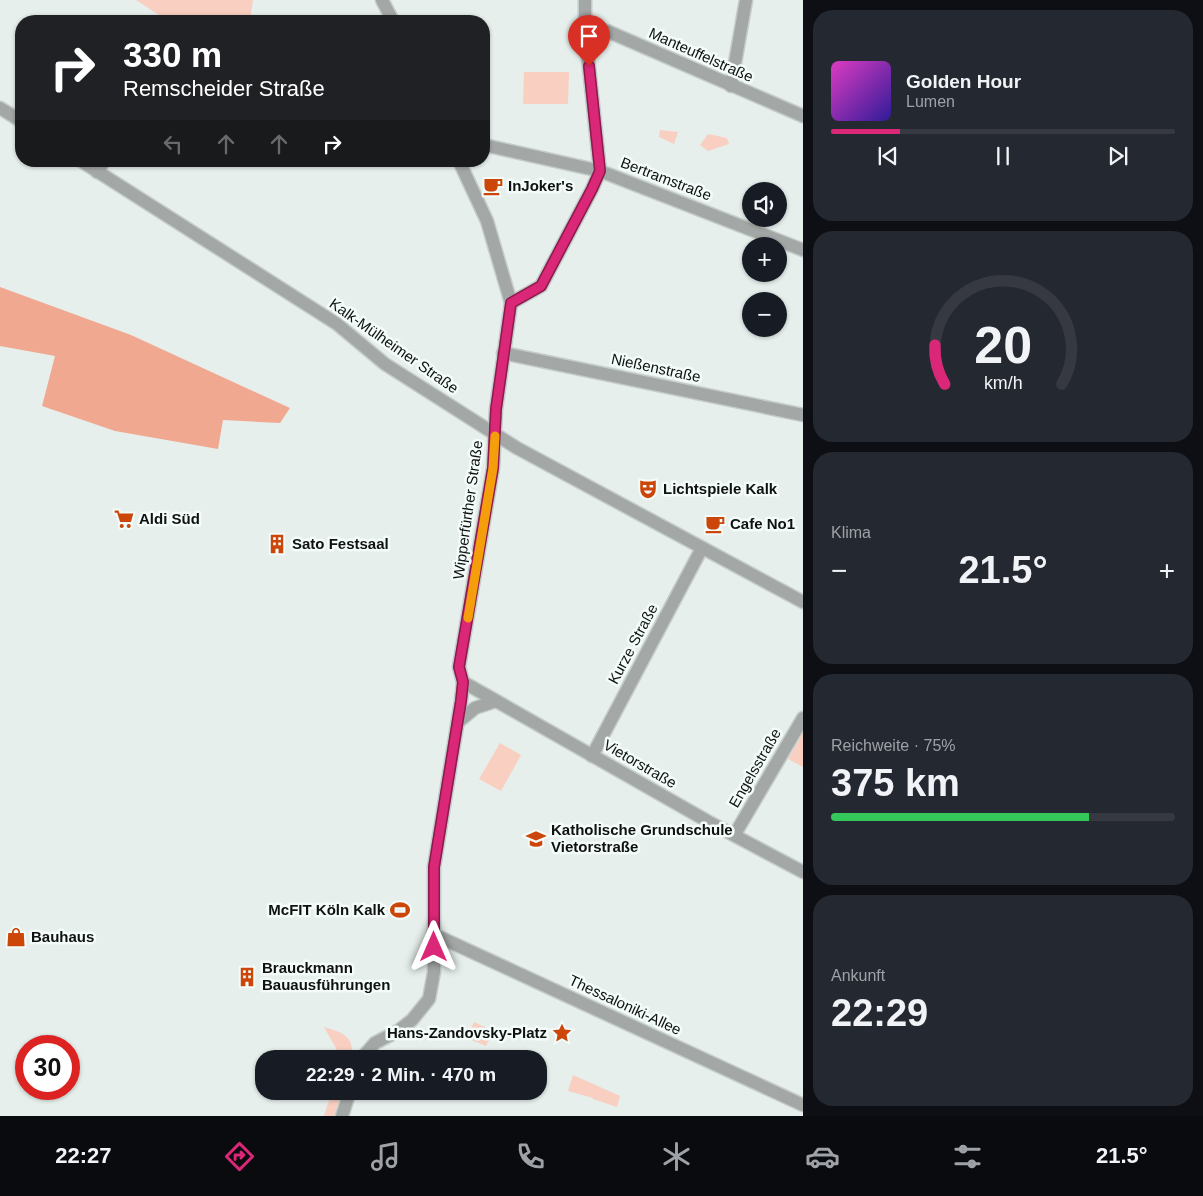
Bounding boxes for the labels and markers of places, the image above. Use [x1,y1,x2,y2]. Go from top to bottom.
pin [568,15,610,66]
cafe icon: InJoker's [482,175,504,197]
place label: InJoker's [508,177,573,194]
theatre icon: Lichtspiele Kalk [637,478,659,500]
place label: Lichtspiele Kalk [663,480,778,497]
supermarket icon: Aldi Süd [113,508,135,530]
place label: Aldi Süd [139,510,200,527]
cafe icon: Cafe No1 [704,513,726,535]
place label: Cafe No1 [730,515,795,532]
building icon: Sato Festsaal [266,533,288,555]
place label: Sato Festsaal [292,535,389,552]
place label: Katholische Grundschule Vietorstraße [551,821,733,855]
school or university icon: Katholische Grundschule Vietorstraße [525,828,547,850]
sports icon: McFIT Köln Kalk [389,899,411,921]
place label: McFIT Köln Kalk [268,901,386,918]
shop icon: Bauhaus [5,926,27,948]
place label: Bauhaus [31,928,94,945]
place label: Brauckmann Bauausführungen [262,959,390,993]
building icon: Brauckmann Bauausführungen [236,966,258,988]
place icon: Hans-Zandovsky-Platz [551,1022,573,1044]
place label: Hans-Zandovsky-Platz [387,1024,547,1041]

